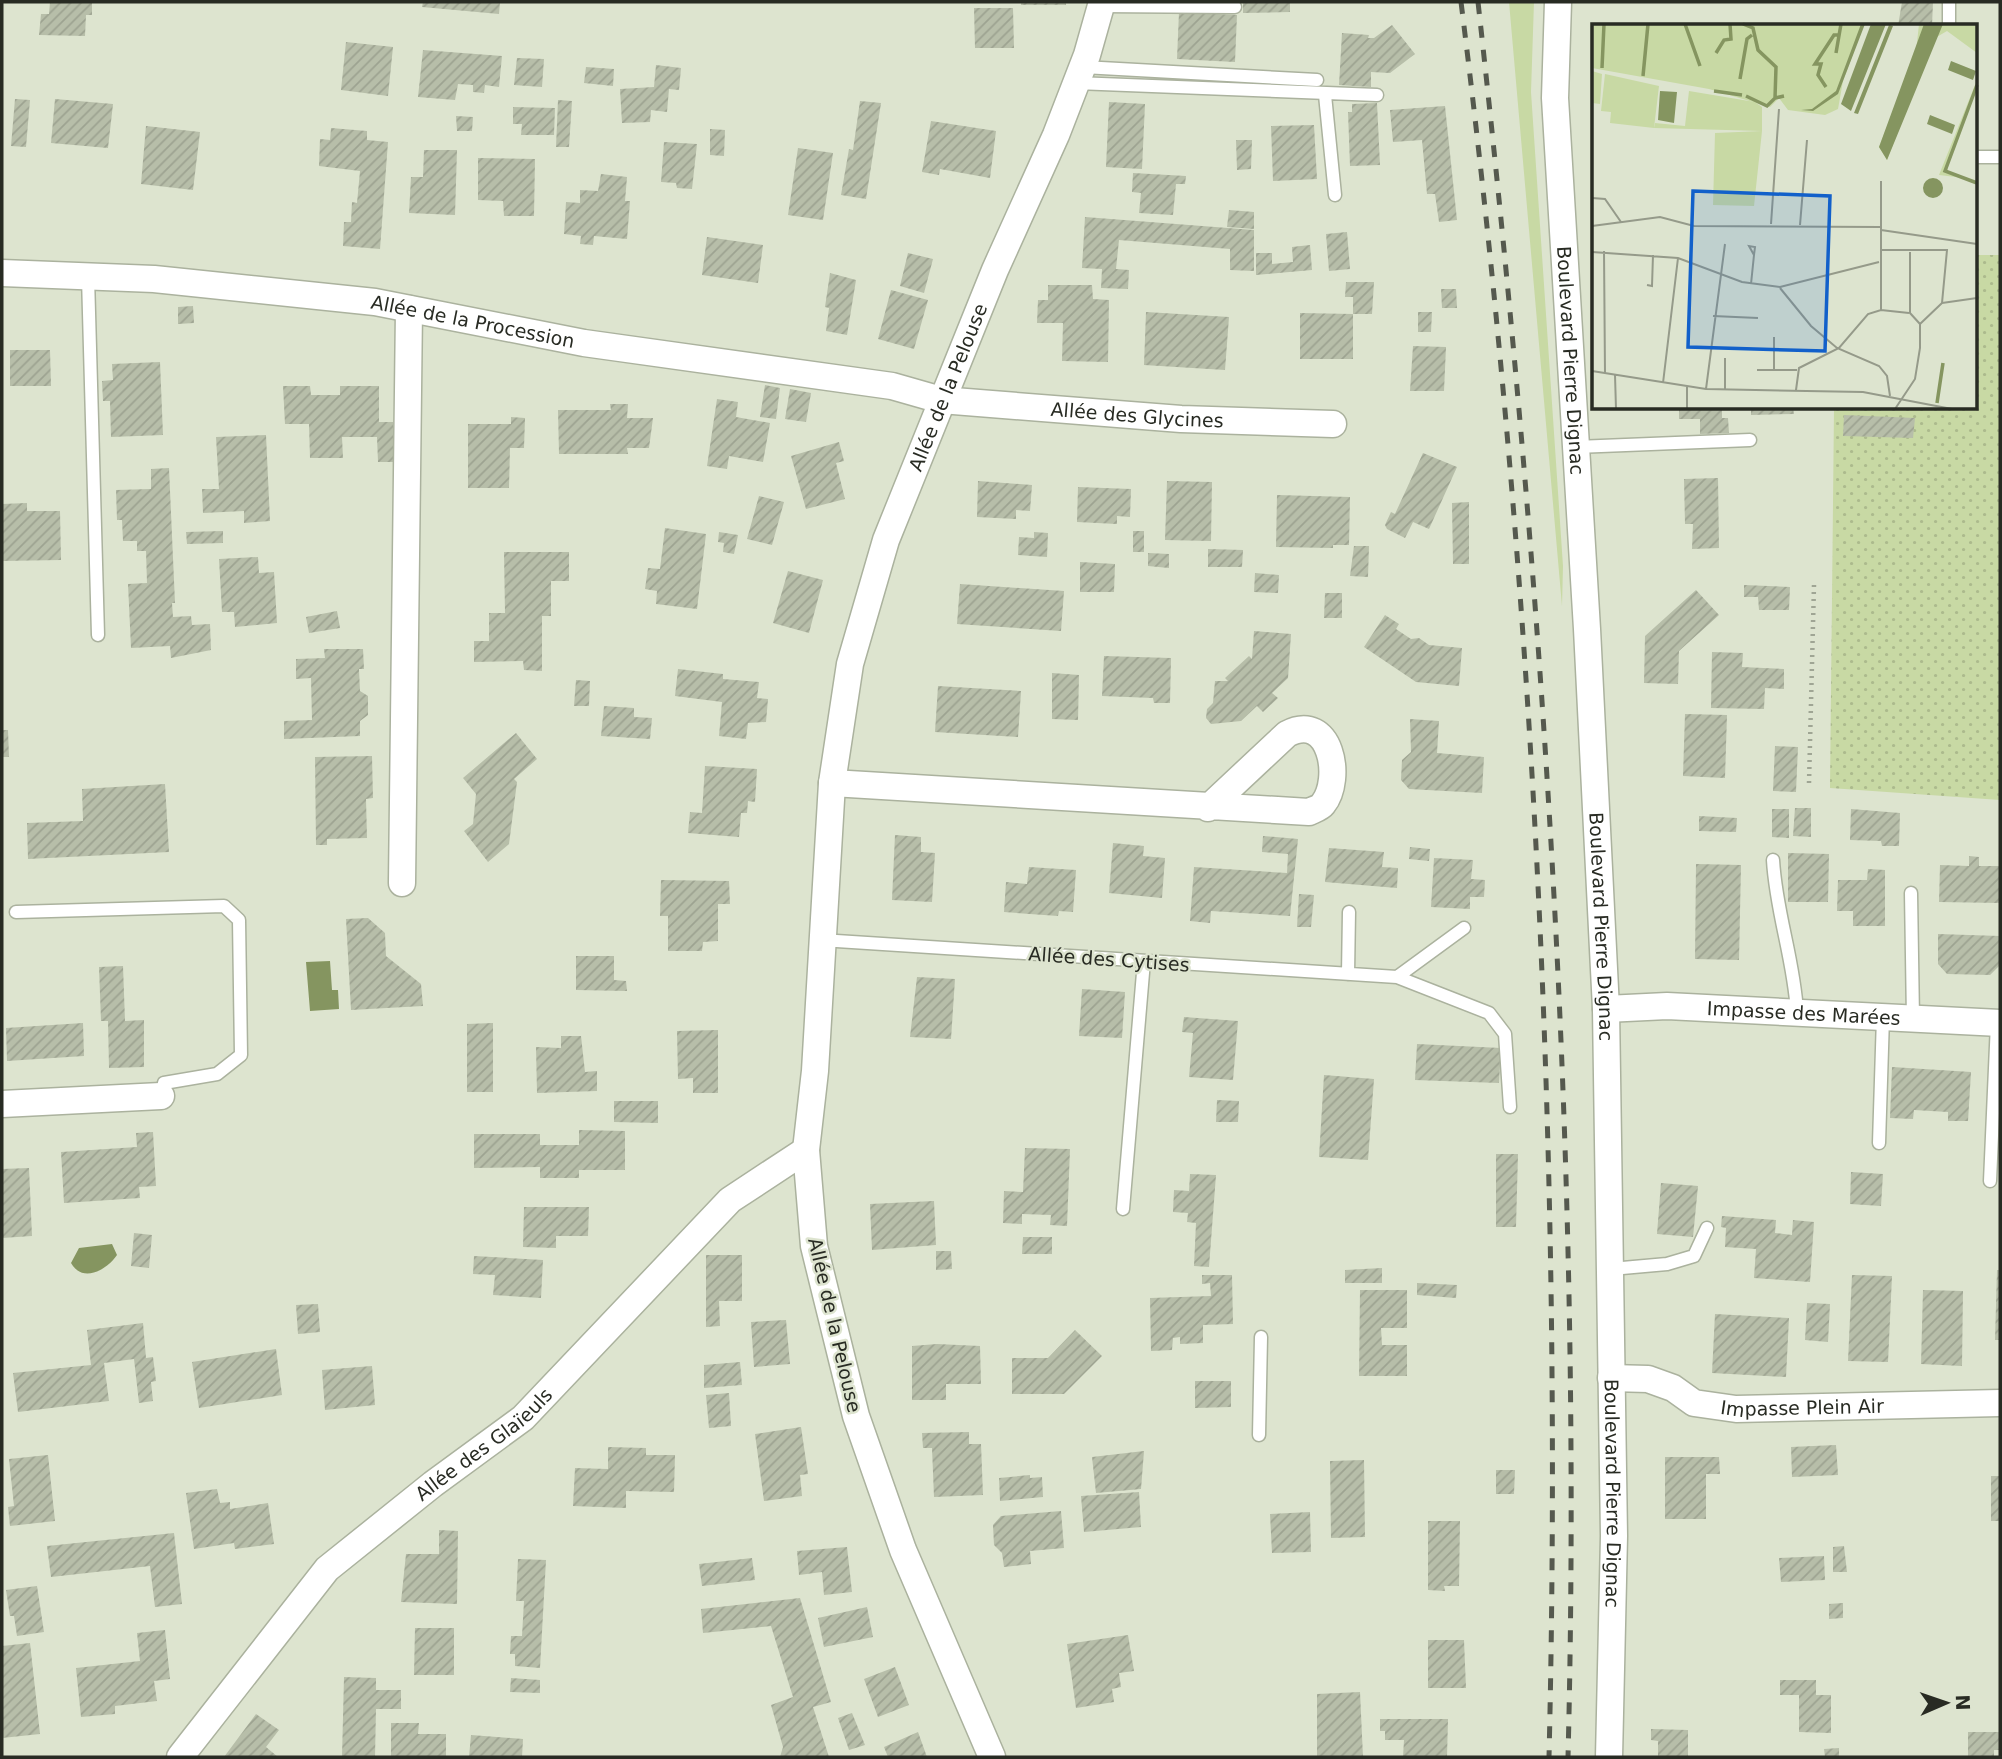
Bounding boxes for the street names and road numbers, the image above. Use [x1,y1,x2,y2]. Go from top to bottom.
street label: Boulevard Pierre Dignac [1553,246,1589,475]
street label: Allée de la Procession [369,290,576,352]
street label: Allée de la Pelouse [904,300,991,474]
street label: Allée des Glycines [1050,398,1224,431]
street label: Boulevard Pierre Dignac [1585,812,1617,1041]
street label: Allée des Cytises [1028,942,1190,976]
street label: Impasse des Marées [1706,997,1901,1029]
street label: Allée de la Pelouse [804,1235,866,1415]
street label: Boulevard Pierre Dignac [1601,1379,1625,1608]
street label: Allée des Glaïeuls [411,1383,557,1505]
street label: Impasse Plein Air [1719,1395,1884,1421]

